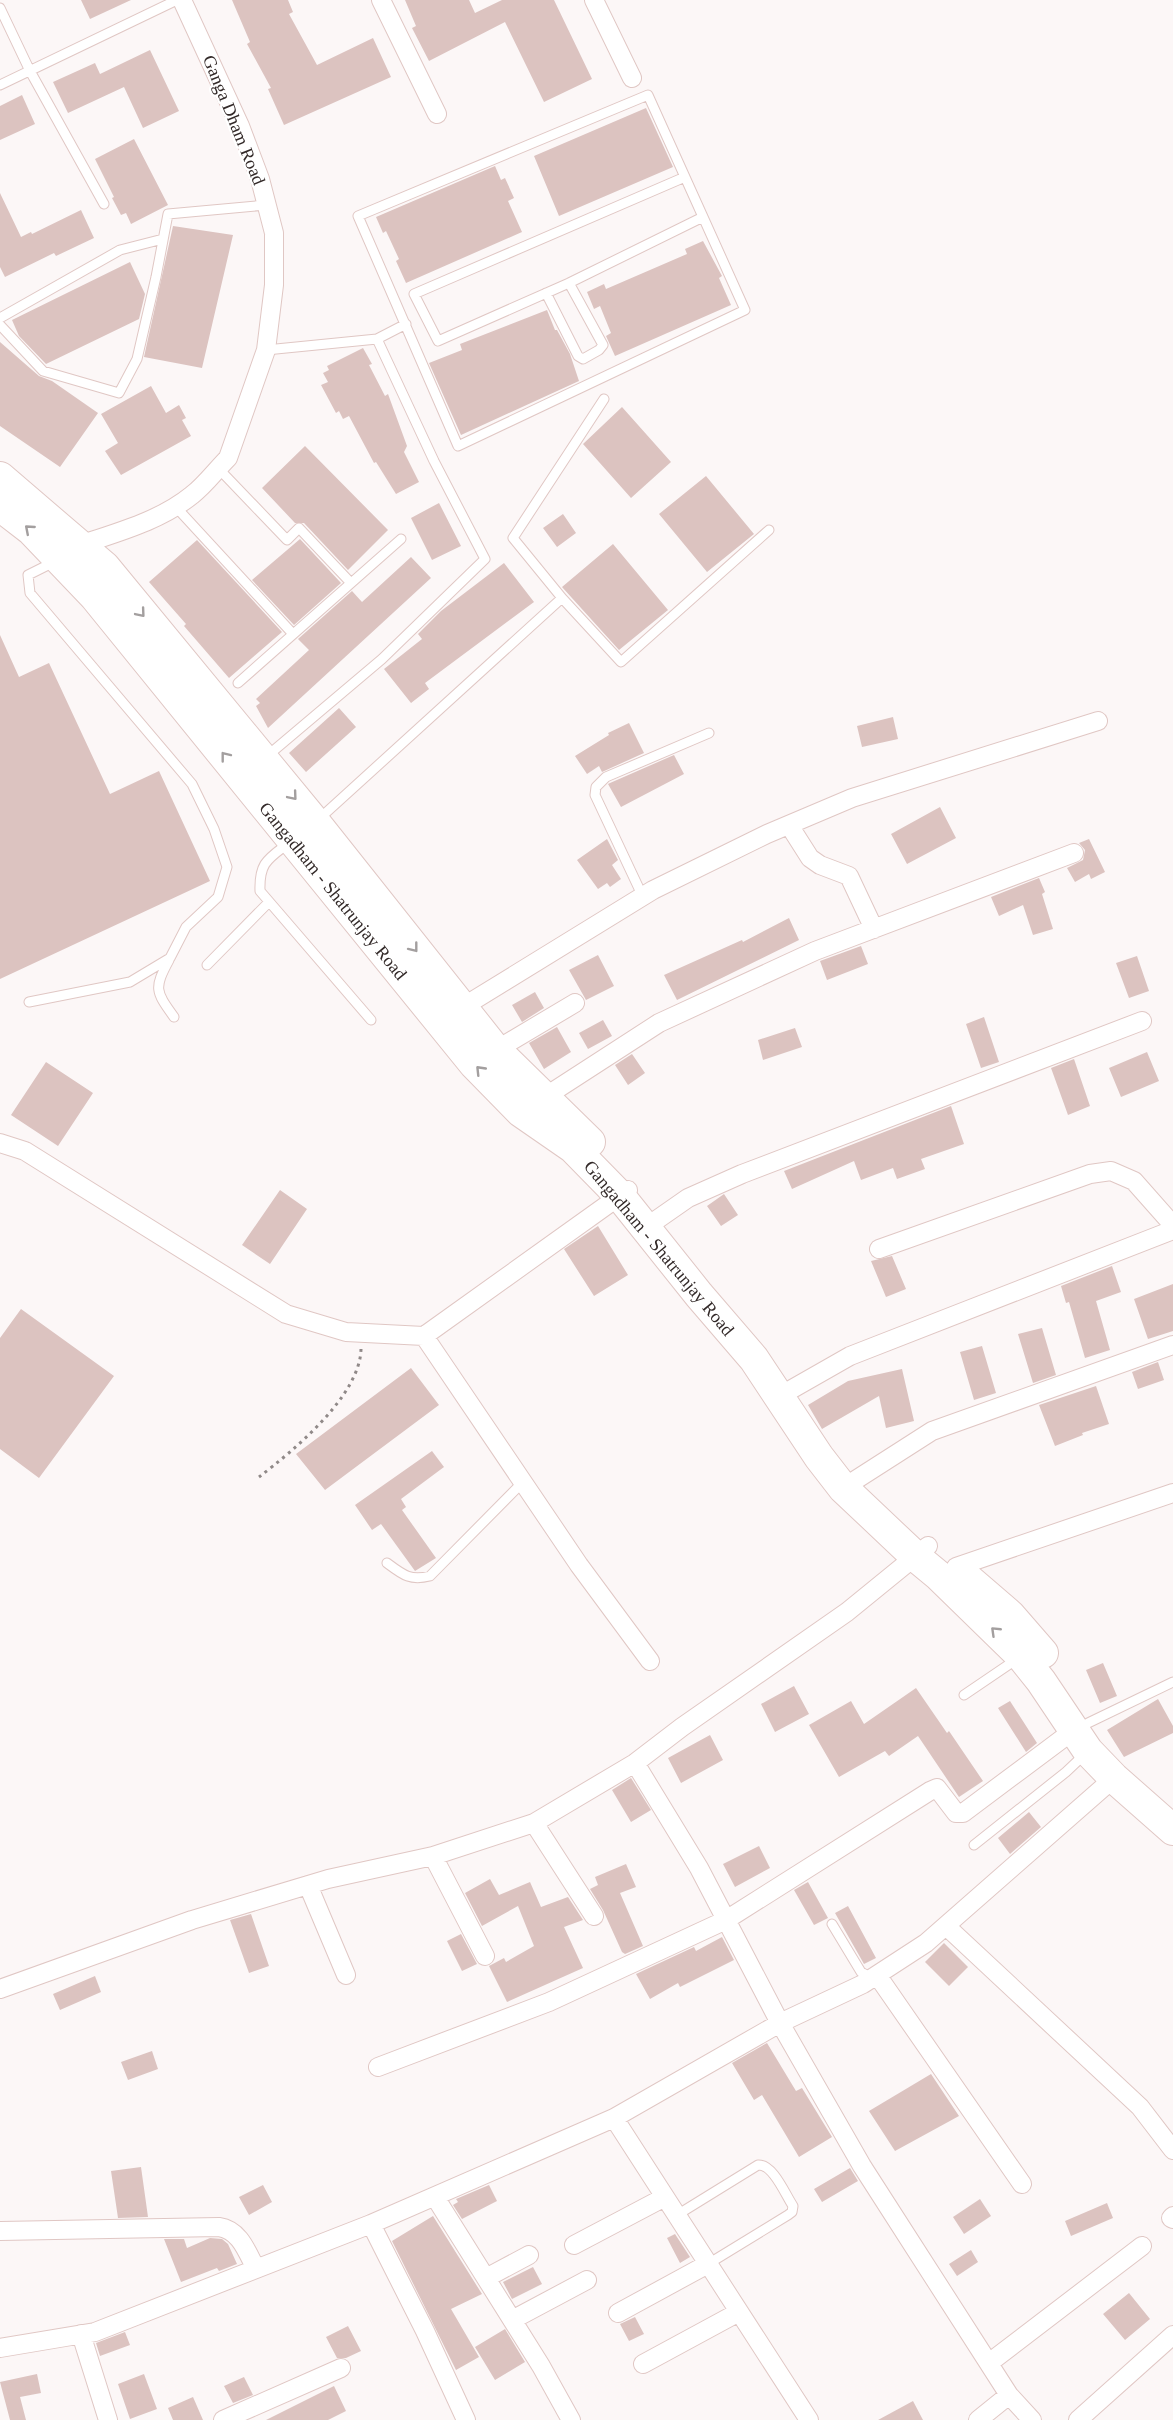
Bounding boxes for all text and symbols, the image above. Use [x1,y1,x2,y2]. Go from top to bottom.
street label: Ganga Dham Road [199,52,269,188]
one-way arrow [25,526,36,537]
one-way arrow [134,606,145,617]
one-way arrow [222,751,233,762]
one-way arrow [285,789,296,800]
street label: Gangadham - Shatrunjay Road [255,798,411,984]
one-way arrow [407,941,418,952]
one-way arrow [476,1067,487,1077]
street label: Gangadham - Shatrunjay Road [580,1156,738,1340]
one-way arrow [992,1627,1003,1638]

